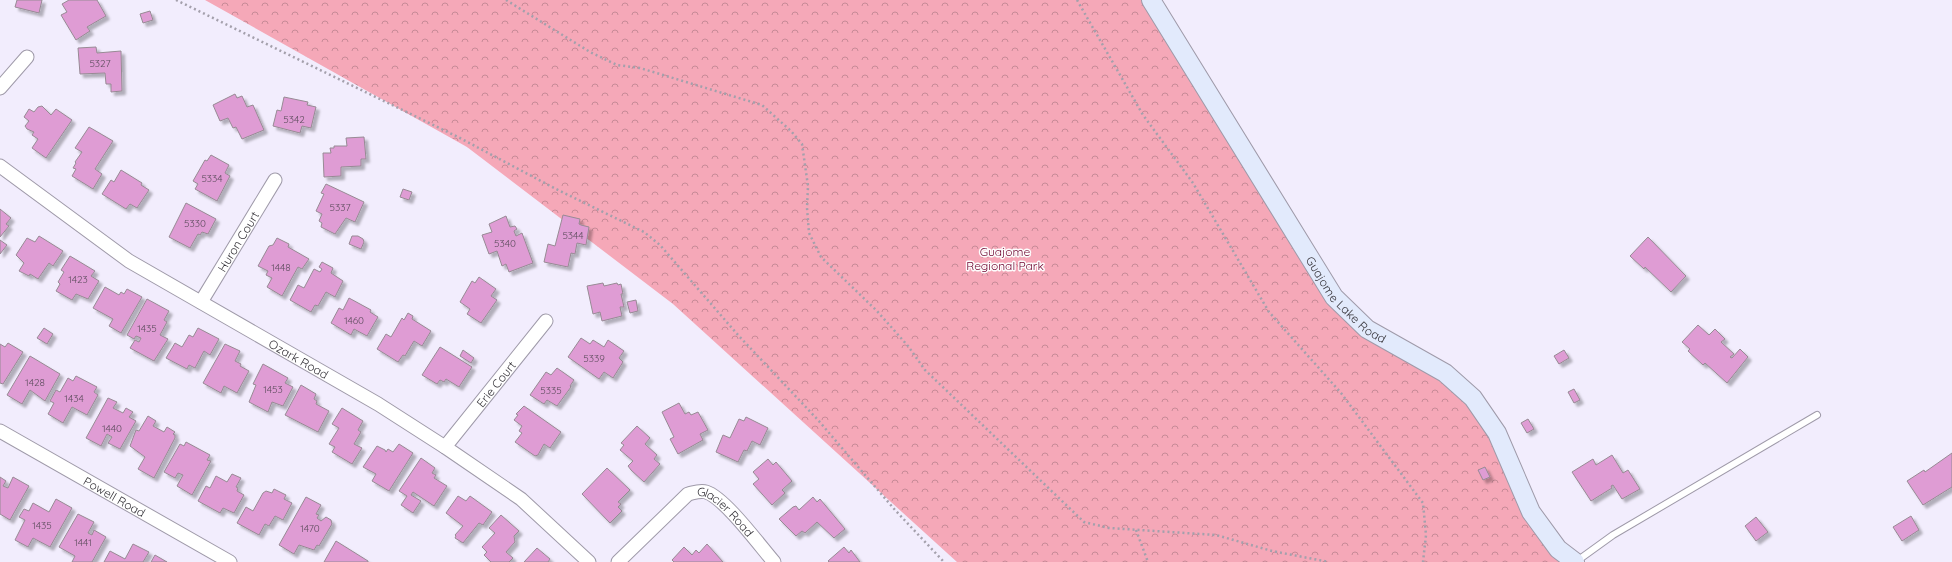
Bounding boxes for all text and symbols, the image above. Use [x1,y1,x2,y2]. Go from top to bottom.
house number: 5327 [89,57,111,70]
house number: 5342 [283,113,305,126]
house number: 5334 [201,172,223,185]
house number: 5337 [329,201,351,214]
street label: Huron Court [214,208,262,274]
house number: 5330 [184,217,206,230]
house number: 5344 [562,229,584,242]
house number: 5340 [494,237,516,250]
park label: Guajome Regional Park [966,244,1044,273]
street label: Guajome Lake Road [1303,253,1389,346]
house number: 1448 [271,261,291,274]
house number: 1423 [68,273,88,286]
house number: 1460 [344,314,364,327]
house number: 1435 [137,322,157,335]
street label: Ozark Road [266,335,331,382]
house number: 5339 [583,352,605,365]
street label: Erie Court [473,358,519,410]
house number: 1428 [25,376,45,389]
house number: 1453 [263,383,283,396]
house number: 5335 [540,384,562,397]
house number: 1434 [64,392,84,405]
house number: 1440 [102,422,122,435]
street label: Powell Road [81,473,148,520]
street label: Glacier Road [697,484,757,539]
house number: 1435 [32,519,52,532]
house number: 1470 [300,522,320,535]
house number: 1441 [74,536,92,549]

